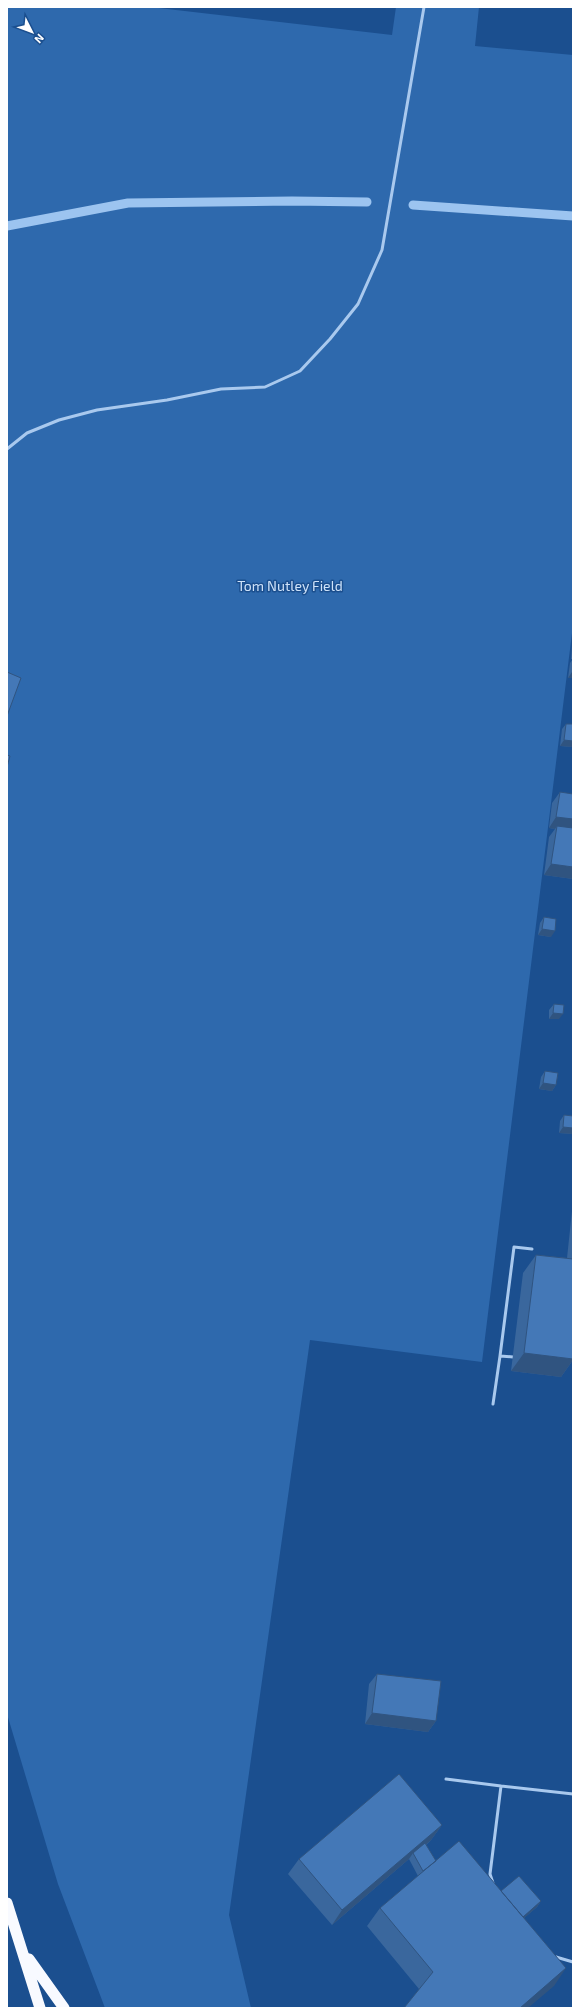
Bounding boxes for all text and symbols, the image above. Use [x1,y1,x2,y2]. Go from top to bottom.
north arrow [12,12,52,52]
text: N [32,32,47,46]
park label: Tom Nutley Field [237,577,343,594]

